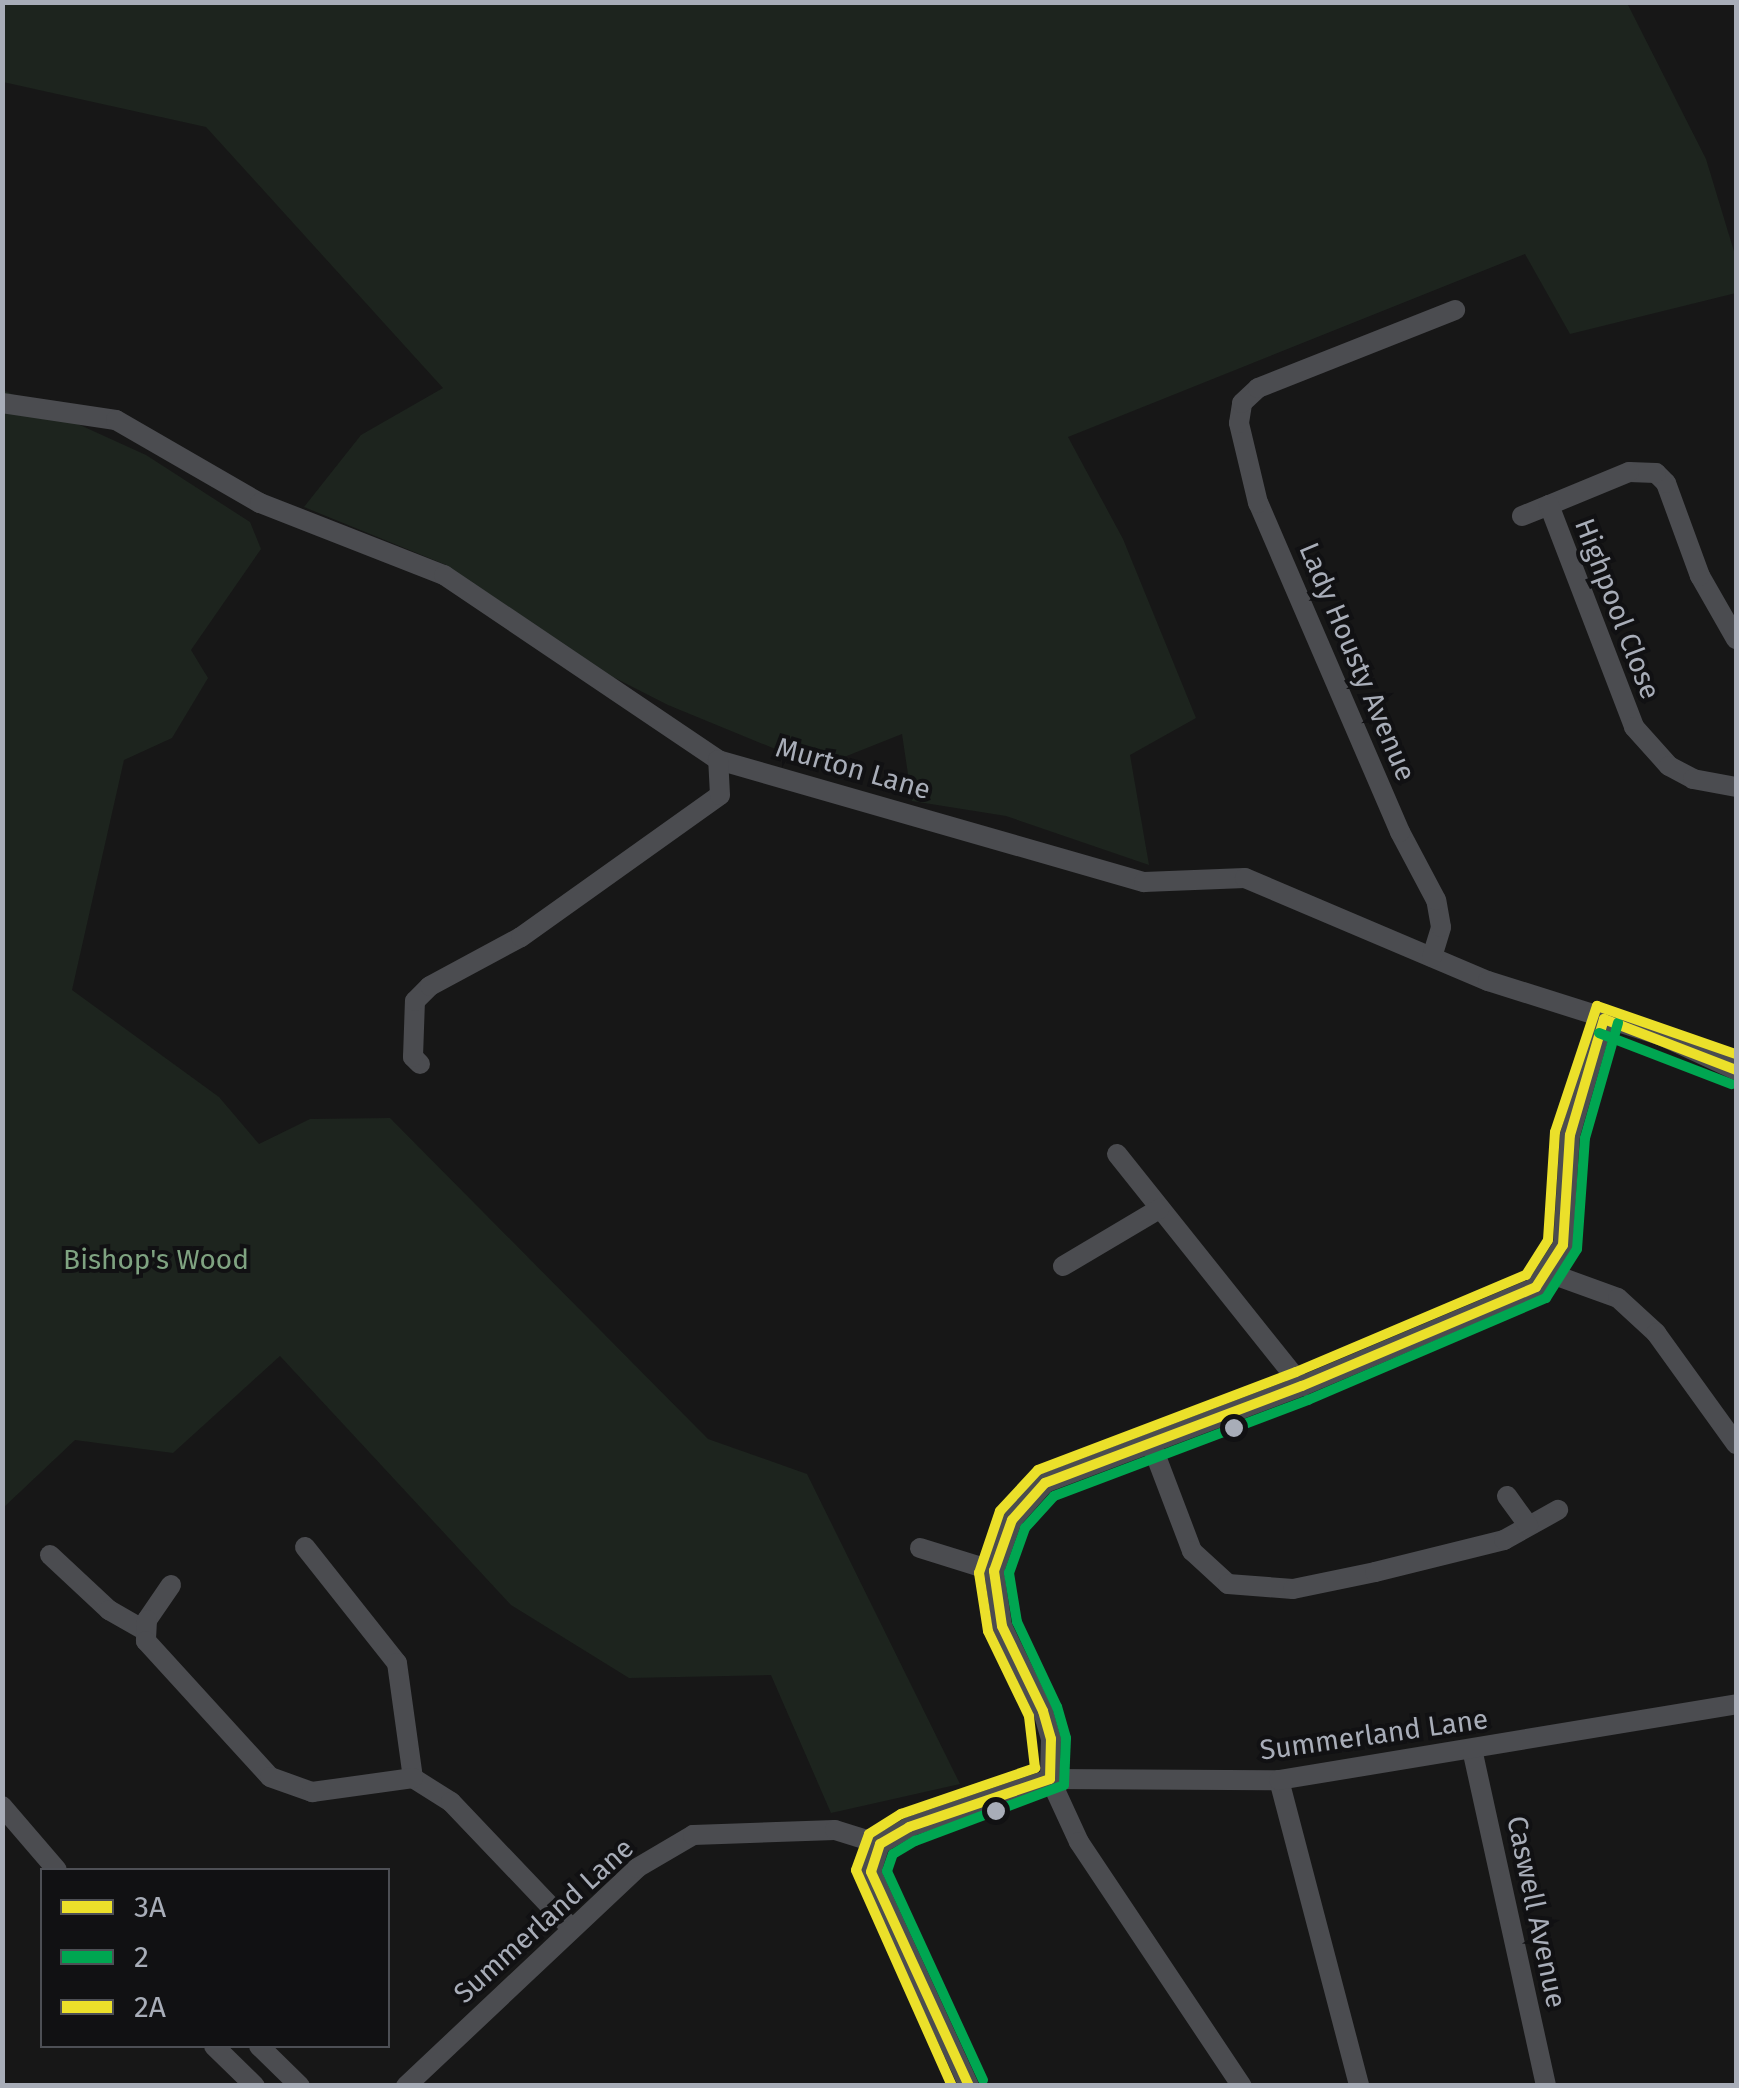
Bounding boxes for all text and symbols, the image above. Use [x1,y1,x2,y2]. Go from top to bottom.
street label: Highpool Close [1567,514,1667,704]
street label: Lady Housty Avenue [1292,538,1422,786]
street label: Murton Lane [772,731,934,807]
park label: Bishop's Wood [63,1243,249,1277]
unlabelled marker [1224,1418,1244,1438]
street label: Summerland Lane [1258,1702,1490,1768]
unlabelled marker [986,1801,1006,1821]
street label: Caswell Avenue [1499,1813,1573,2011]
street label: Summerland Lane [447,1832,641,2010]
legend [40,1868,390,2048]
text: 3A [134,1889,166,1925]
text: 2 [134,1939,149,1975]
text: 2A [134,1989,166,2025]

